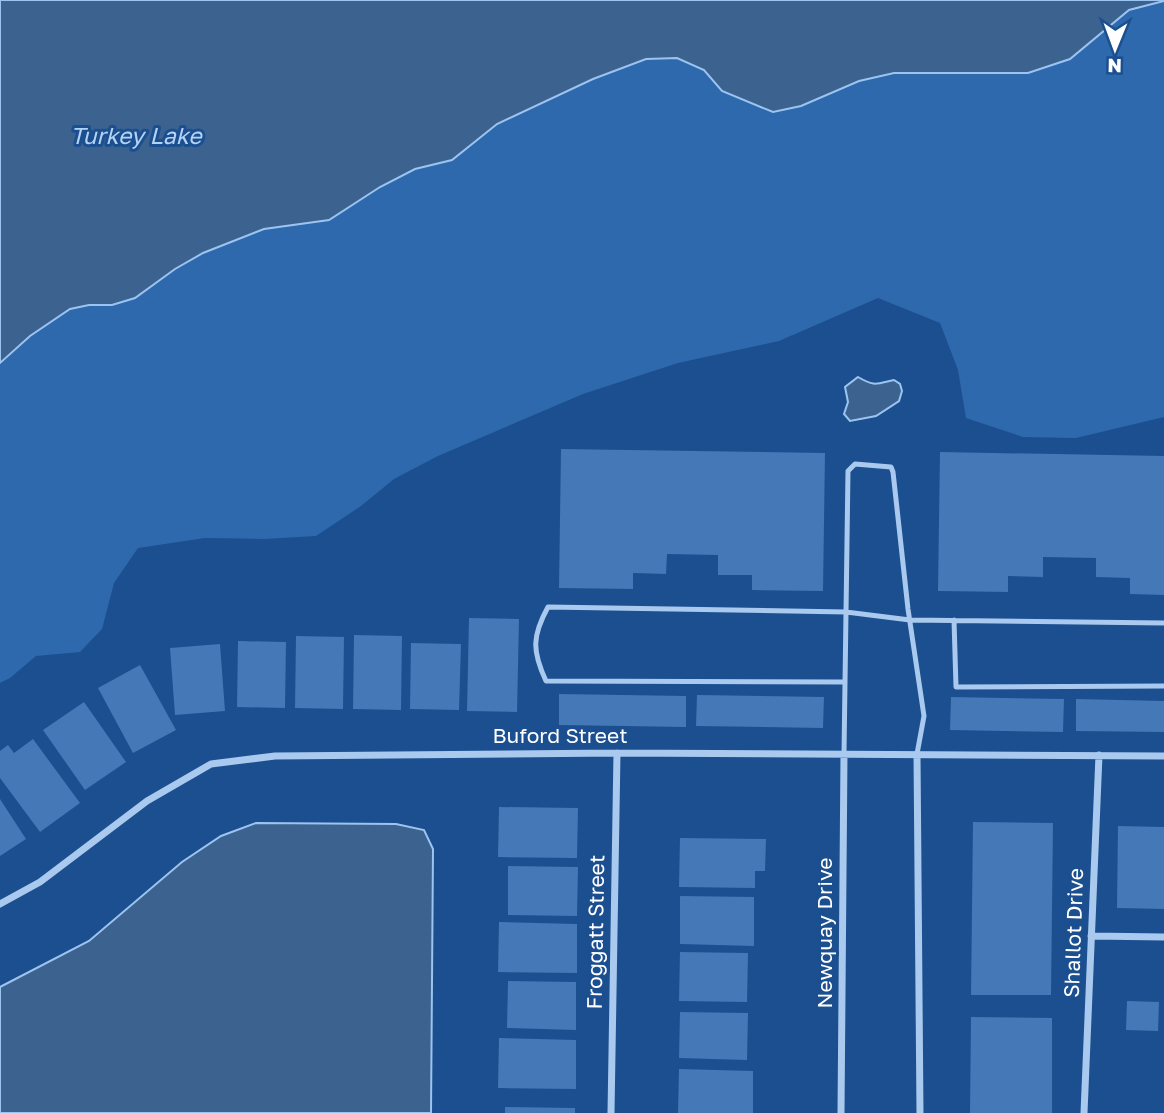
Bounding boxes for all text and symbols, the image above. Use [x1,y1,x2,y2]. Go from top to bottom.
north arrow [1080,14,1150,84]
text: N [1107,55,1122,78]
water label: Turkey Lake [70,121,203,149]
street label: Buford Street [492,722,628,748]
street label: Froggatt Street [581,854,609,1009]
street label: Newquay Drive [811,858,837,1008]
street label: Shallot Drive [1058,868,1088,998]

